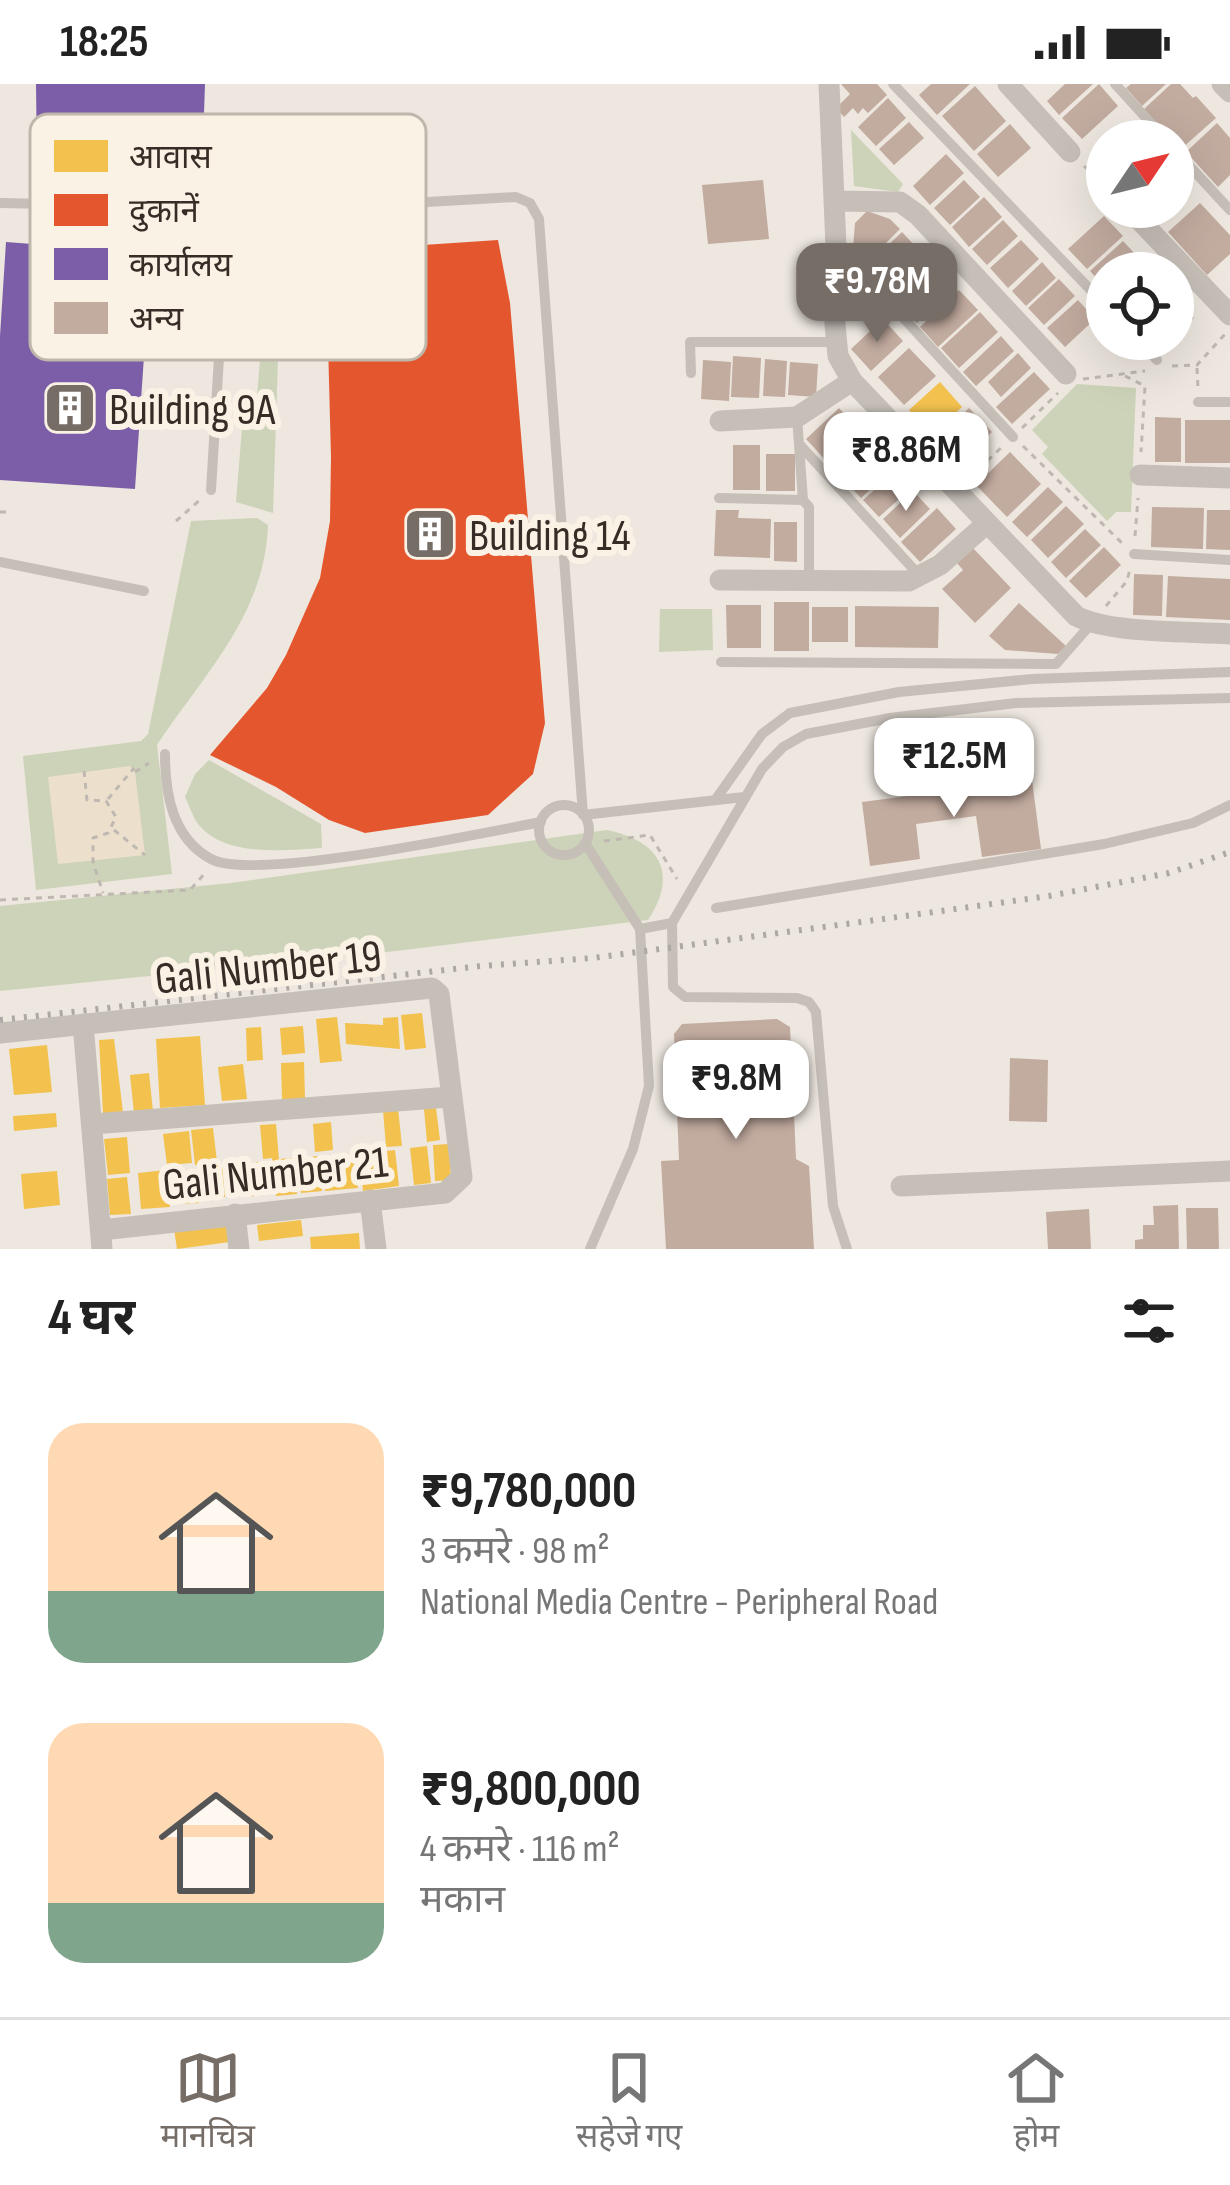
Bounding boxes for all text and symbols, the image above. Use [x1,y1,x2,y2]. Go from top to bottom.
text: 18:25 [60,15,148,70]
legend [30,114,426,360]
north arrow [1086,120,1194,228]
map controls [1086,120,1194,360]
text: आवास [129,138,213,178]
text: दुकानें [129,192,199,232]
pin: ₹9.78M [779,243,975,345]
text: कार्यालय [129,246,233,286]
button: locate [1086,252,1194,360]
text: ₹9.78M [823,258,931,305]
text: अन्य [129,300,184,340]
building icon: Building 9A [42,380,98,436]
place label: Building 9A [109,383,276,438]
pin: ₹8.86M [808,412,1004,514]
text: ₹8.86M [851,427,961,474]
building icon: Building 14 [402,506,458,562]
place label: Building 14 [469,509,631,564]
pin: ₹12.5M [856,718,1052,820]
text: ₹12.5M [901,733,1007,780]
street label: Gali Number 19 [152,929,384,1008]
pin: ₹9.8M [652,1040,820,1142]
text: ₹9.8M [690,1055,782,1102]
street label: Gali Number 21 [160,1135,391,1214]
text: 4 घर [48,1288,135,1349]
icon: filters [1116,1288,1182,1354]
text: ₹9,780,000 [420,1461,636,1522]
icon: home [144,1471,288,1615]
text: 3 कमरे · 98 m² [420,1528,610,1575]
text: National Media Centre - Peripheral Road [420,1579,938,1626]
text: ₹9,800,000 [420,1759,641,1820]
icon: home [144,1771,288,1915]
text: 4 कमरे · 116 m² [420,1826,620,1873]
text: मकान [420,1877,505,1924]
tab: मानचित्र [161,2045,255,2160]
tab: सहेजे गए [576,2045,682,2160]
tab: होम [1003,2045,1069,2160]

